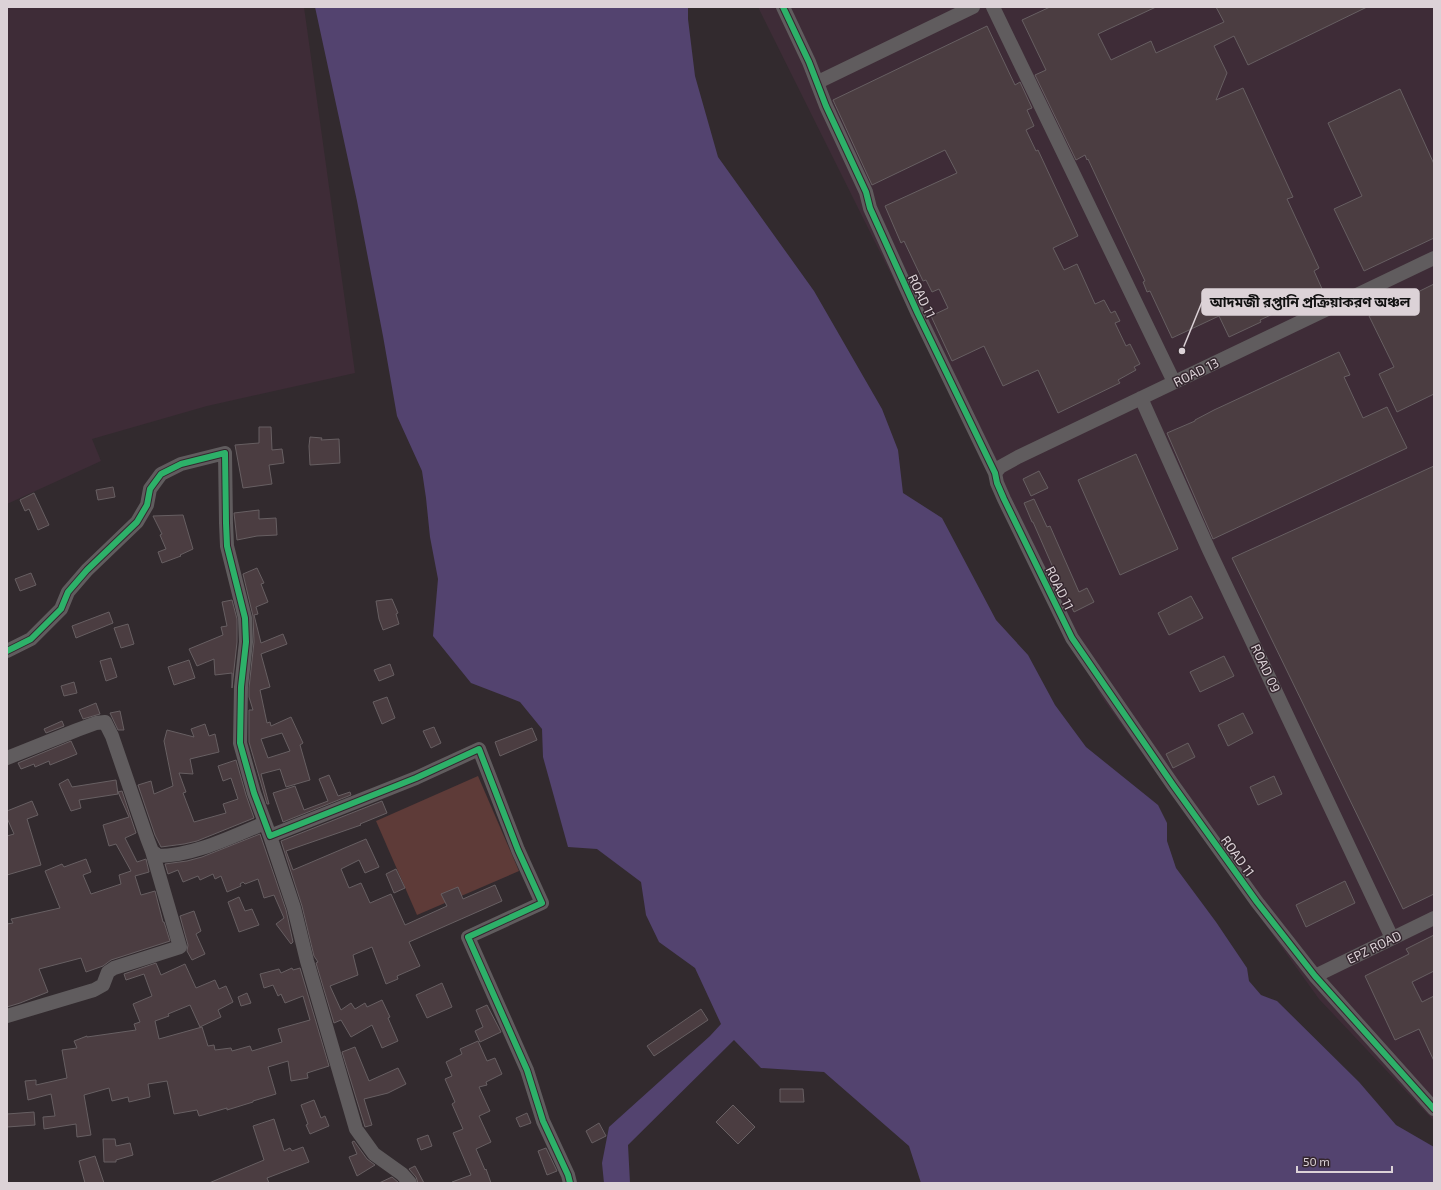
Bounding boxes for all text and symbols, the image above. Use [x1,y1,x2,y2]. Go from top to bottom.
street label: ROAD 11 [905,271,939,321]
callout: আদমজী রপ্তানি প্রক্রিয়াকরণ অঞ্চল [1202,289,1419,315]
text: আদমজী রপ্তানি প্রক্রিয়াকরণ অঞ্চল [1209,293,1411,311]
street label: ROAD 13 [1171,354,1221,390]
street label: ROAD 11 [1043,564,1077,612]
street label: ROAD 09 [1248,641,1284,695]
street label: ROAD 11 [1218,832,1258,880]
street label: EPZ ROAD [1344,927,1404,967]
scale bar [1297,1148,1392,1174]
text: 50 m [1303,1154,1330,1168]

